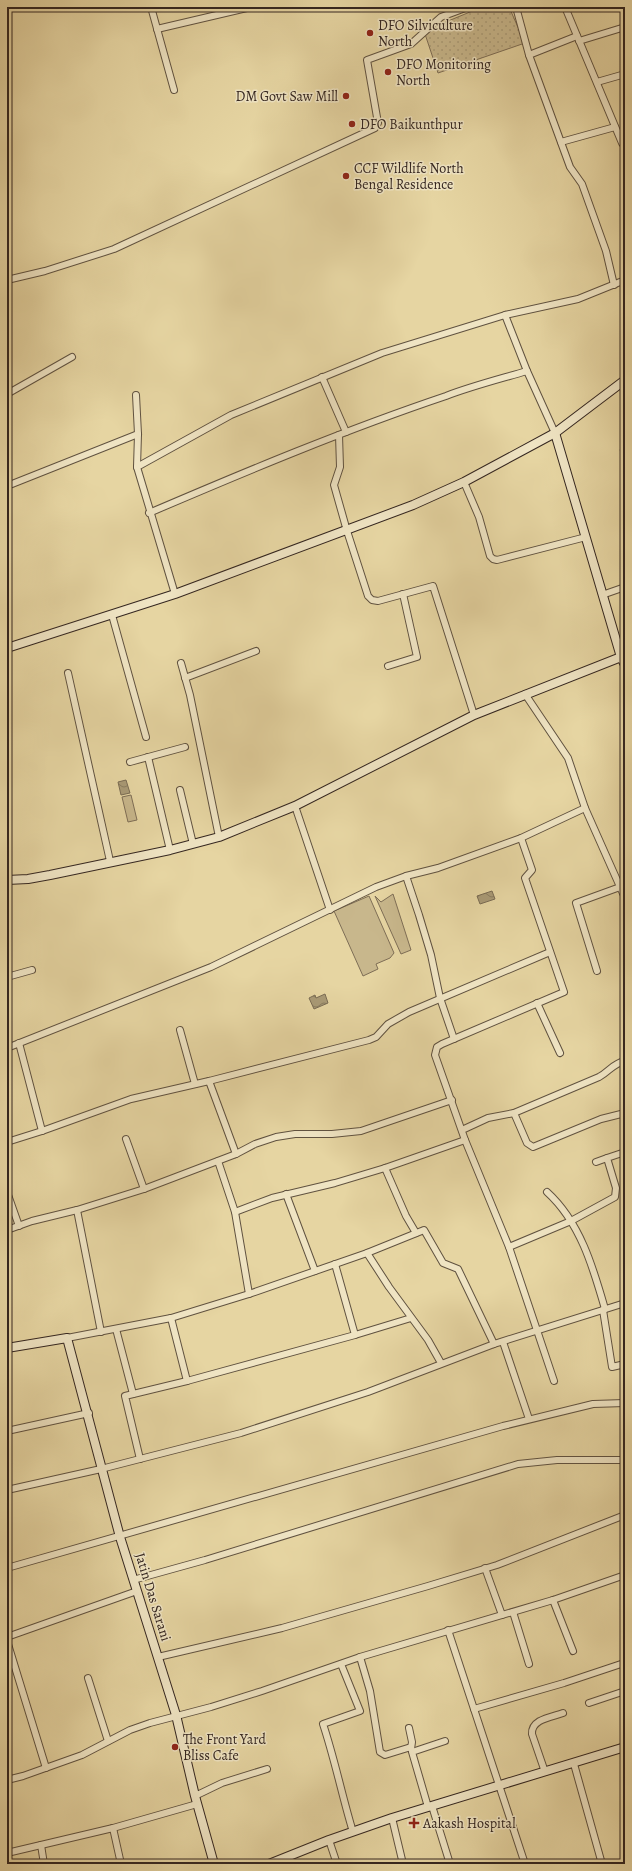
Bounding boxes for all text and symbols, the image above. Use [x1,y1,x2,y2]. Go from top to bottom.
place label: DFO Silviculture North [378,16,473,51]
marker: DFO Silviculture North [365,28,375,38]
place label: DFO Monitoring North [396,55,491,90]
marker: DFO Monitoring North [383,67,393,77]
place label: DM Govt Saw Mill [236,87,339,106]
marker: DM Govt Saw Mill [341,91,351,101]
place label: DFO Baikunthpur [360,115,463,134]
marker: DFO Baikunthpur [347,119,357,129]
place label: CCF Wildlife North Bengal Residence [354,159,464,194]
marker: CCF Wildlife North Bengal Residence [341,171,351,181]
street label: Jatin Das Sarani [131,1550,175,1644]
place label: The Front Yard Bliss Cafe [183,1730,266,1765]
marker: The Front Yard Bliss Cafe [170,1742,180,1752]
place label: Aakash Hospital [422,1814,516,1833]
marker: Aakash Hospital [408,1817,420,1829]

